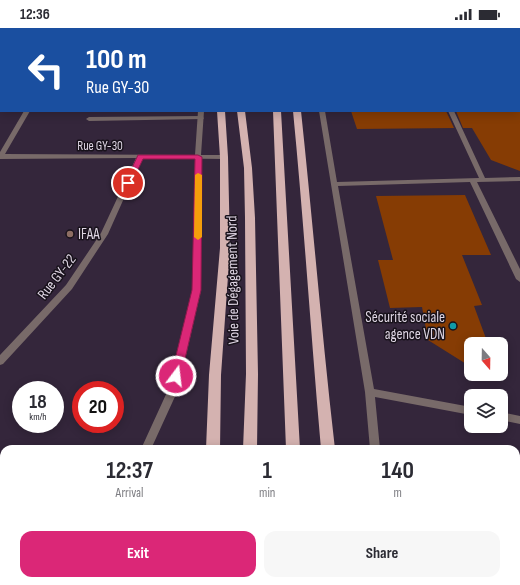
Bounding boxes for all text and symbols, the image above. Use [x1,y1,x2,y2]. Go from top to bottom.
text: 12:36 [20,5,50,24]
text: 100 m [86,43,147,76]
icon: left [20,44,72,96]
text: Rue GY-30 [86,77,149,98]
street label: Rue GY-30 [77,138,123,154]
pin [111,166,145,200]
icon: arrive [117,172,139,194]
street label: Voie de Dégagement Nord [222,216,244,344]
place label: IFAA [78,225,100,244]
marker: IFAA [65,229,75,239]
street label: Rue GY-22 [33,251,81,303]
place label: Sécurité sociale agence VDN [365,308,445,344]
marker: Sécurité sociale agence VDN [448,321,458,331]
north arrow [464,337,508,381]
map controls [464,337,508,433]
position arrow [155,355,197,397]
speed limit sign: 20 [72,381,124,433]
button: layers [464,389,508,433]
text: 18 [29,390,47,414]
text: km/h [29,411,47,423]
text: 12:37 [106,456,153,485]
text: 1 [263,456,272,485]
text: 140 [382,456,414,485]
text: Arrival [116,485,144,501]
text: min [259,485,275,501]
text: m [394,485,402,501]
button: Exit [20,531,256,577]
button: Share [264,531,500,577]

